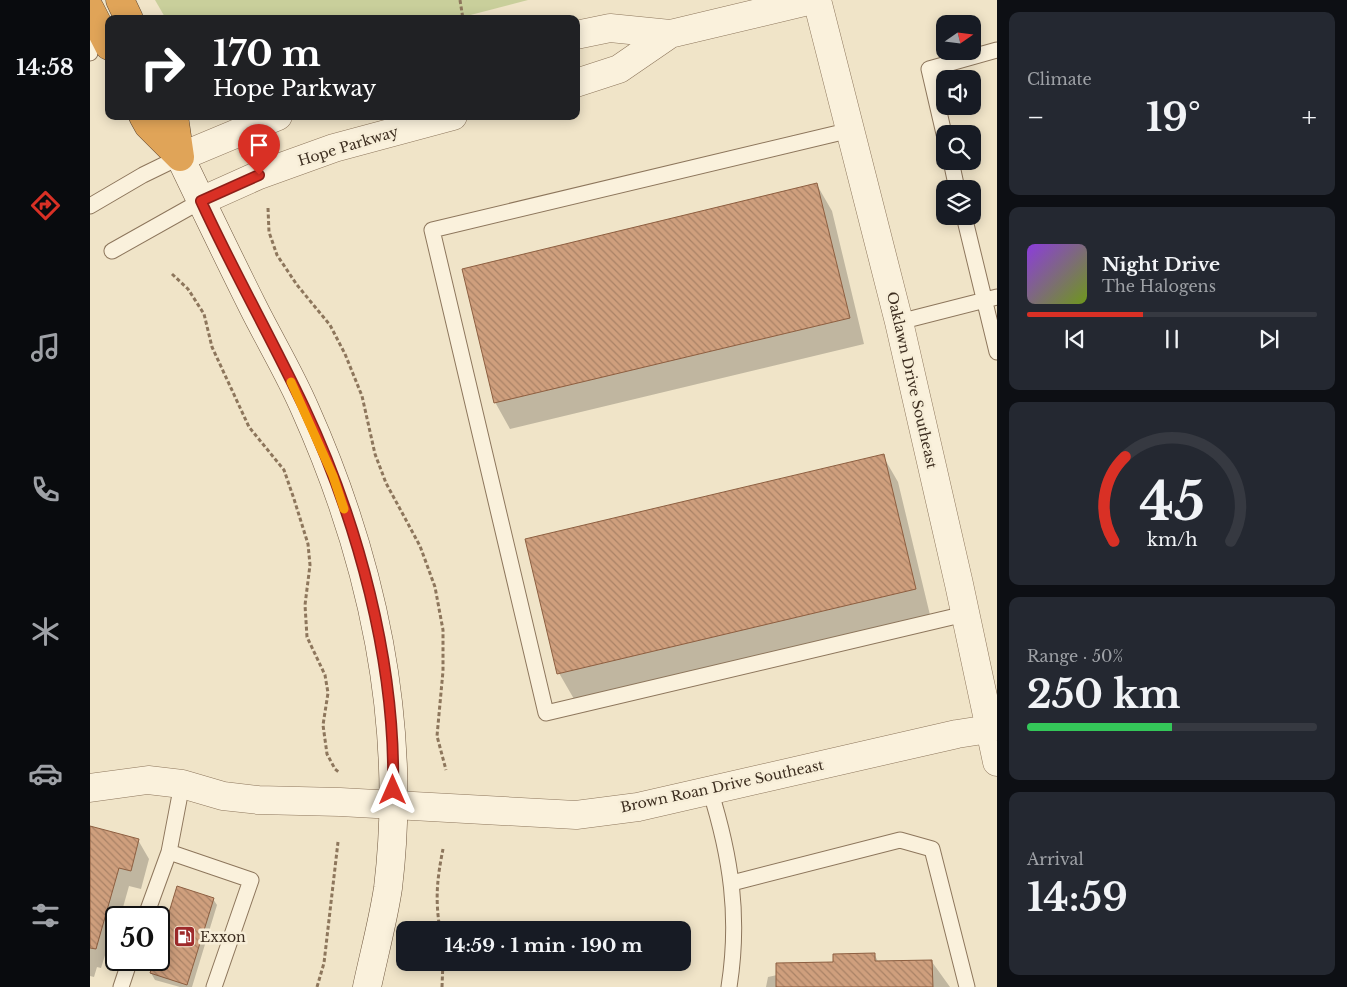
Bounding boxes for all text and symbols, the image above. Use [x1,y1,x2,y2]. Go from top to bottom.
north arrow [936,15,981,60]
map controls [936,15,981,225]
text: 170 m [213,32,321,75]
icon: right [130,35,195,100]
text: 14:58 [16,54,74,81]
text: Climate [1027,69,1092,89]
button: sound [936,70,981,115]
text: Hope Parkway [213,75,376,102]
text: 19° [1146,94,1201,141]
text: − [1027,100,1045,135]
text: + [1302,100,1317,135]
street label: Hope Parkway [296,122,400,170]
pin [238,124,280,175]
button: search [936,125,981,170]
icon: arrive [245,131,273,159]
button: layers [936,180,981,225]
icon: directions [28,188,63,223]
text: Night Drive [1102,253,1220,276]
text: The Halogens [1102,276,1216,296]
street label: Oaklawn Drive Southeast [883,290,941,471]
icon: previous [1061,325,1089,353]
icon: pause [1158,325,1186,353]
icon: next [1255,325,1283,353]
icon: music [28,330,63,365]
text: 45 [1139,470,1205,534]
icon: phone [28,472,63,507]
text: km/h [1147,529,1197,551]
icon: climate [28,614,63,649]
text: Range · 50% [1027,646,1123,666]
text: 250 km [1027,671,1180,718]
icon: car [28,756,63,791]
street label: Brown Roan Drive Southeast [619,756,826,816]
position arrow [366,763,418,815]
text: Arrival [1027,849,1084,869]
text: 14:59 [1027,874,1128,921]
icon: filters [28,898,63,933]
speed limit sign: 50 [105,906,170,971]
fuel station icon: Exxon [172,925,196,949]
place label: Exxon [200,928,246,946]
text: 14:59 · 1 min · 190 m [445,934,642,957]

